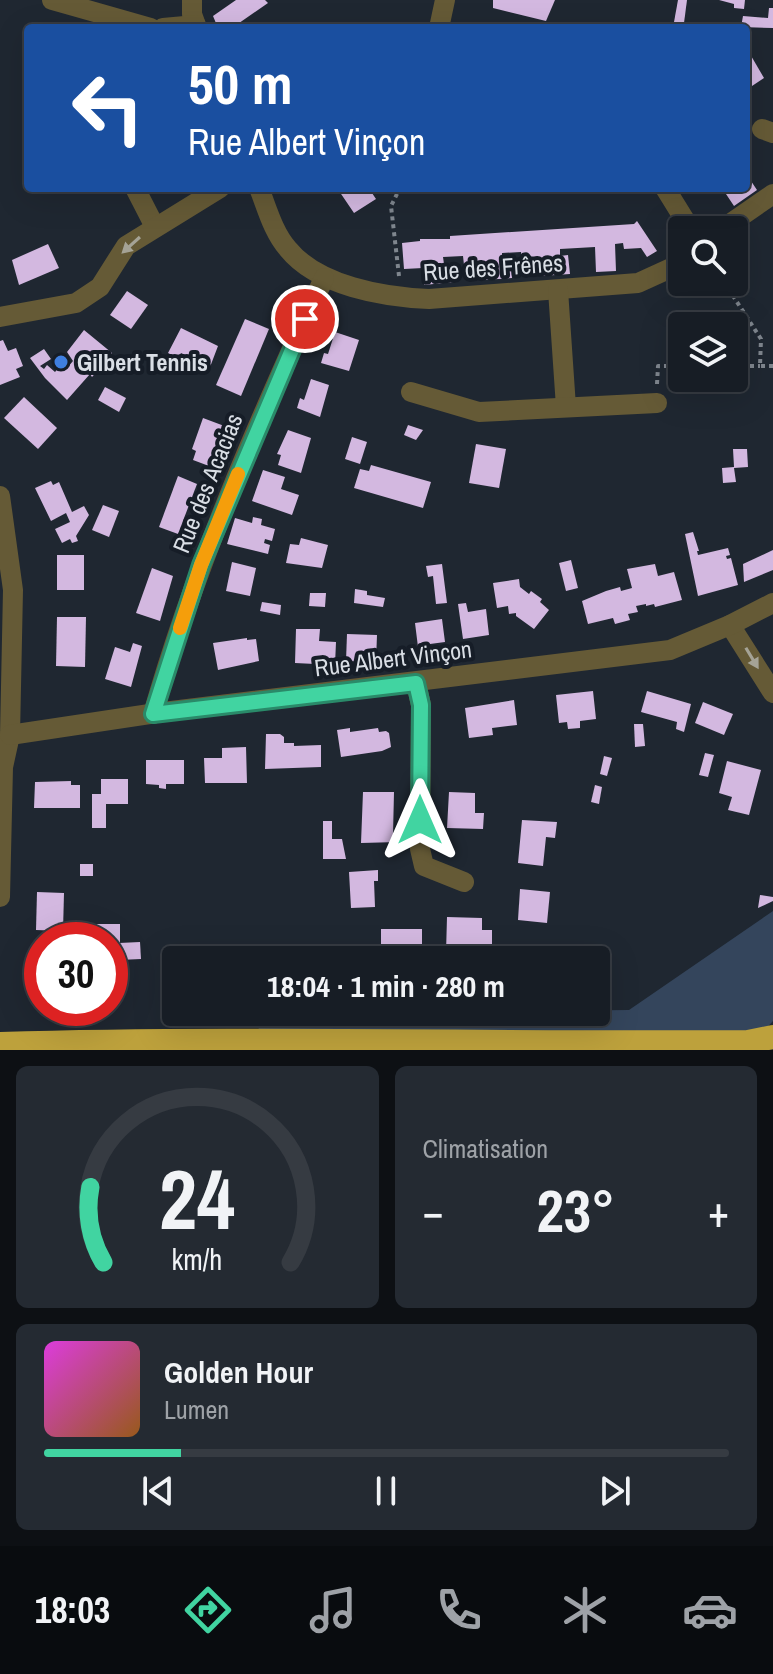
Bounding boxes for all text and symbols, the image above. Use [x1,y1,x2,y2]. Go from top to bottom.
text: 50 m [188,46,293,121]
icon: left [56,56,160,160]
text: Rue Albert Vinçon [188,118,425,166]
map controls [668,216,748,392]
button: search [668,216,748,296]
one-way arrow [122,236,142,253]
street label: Rue des Frênes [422,246,564,288]
pin [271,285,339,353]
icon: arrive [283,297,327,341]
button: layers [668,312,748,392]
place label: Gilbert Tennis [77,346,208,378]
marker: Gilbert Tennis [52,353,70,371]
street label: Rue des Acacias [164,409,250,557]
street label: Rue Albert Vinçon [312,632,474,684]
one-way arrow [745,647,759,669]
position arrow [378,778,462,862]
speed limit sign: 30 [24,922,128,1026]
text: 18:04 · 1 min · 280 m [267,966,505,1006]
text: Climatisation [423,1131,548,1166]
text: 24 [159,1143,235,1255]
text: 23° [536,1170,615,1251]
text: − [423,1181,444,1241]
text: + [708,1181,729,1241]
text: km/h [172,1240,223,1279]
text: Golden Hour [164,1352,313,1392]
text: Lumen [164,1392,229,1427]
icon: previous [136,1469,180,1513]
icon: pause [364,1469,408,1513]
icon: next [593,1469,637,1513]
icon: directions [180,1582,236,1638]
icon: music [305,1582,361,1638]
icon: phone [431,1582,487,1638]
icon: climate [557,1582,613,1638]
icon: car [682,1582,738,1638]
text: 18:03 [35,1586,110,1634]

